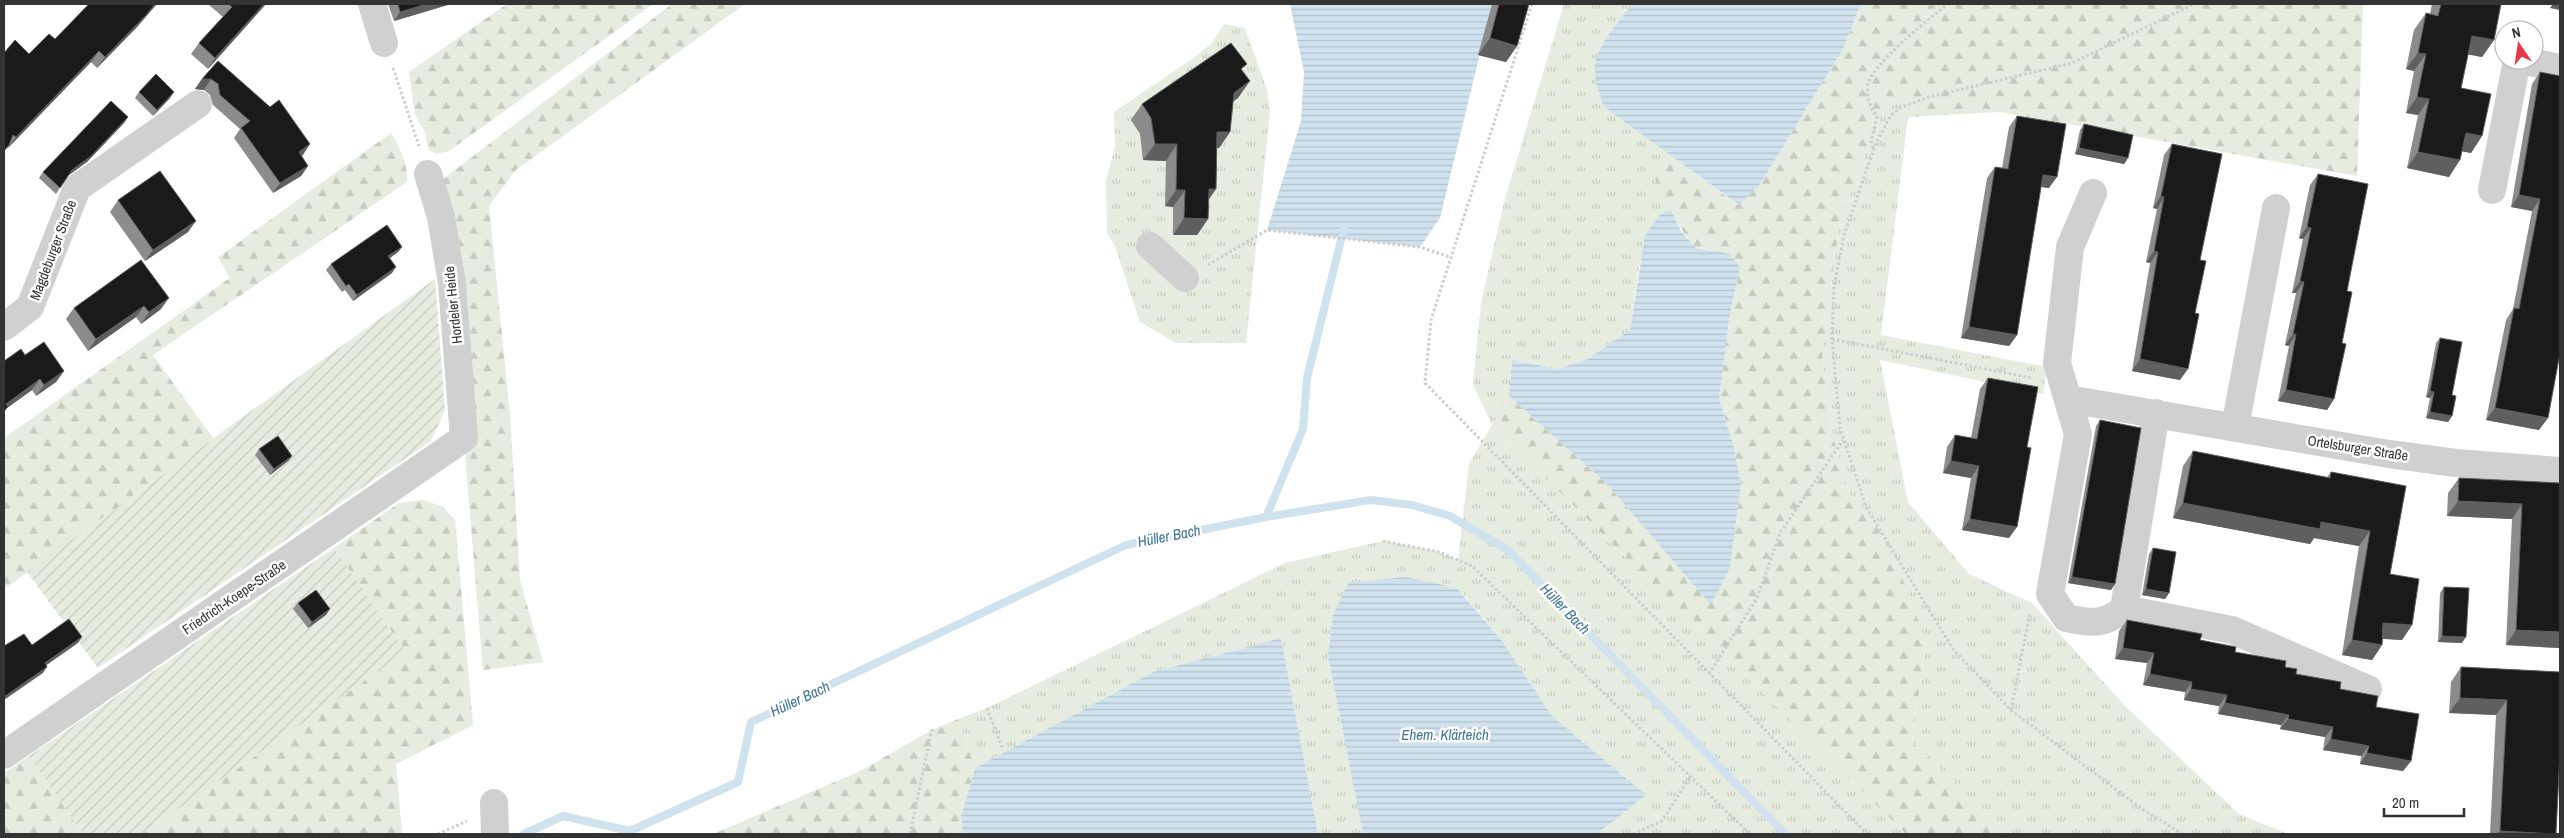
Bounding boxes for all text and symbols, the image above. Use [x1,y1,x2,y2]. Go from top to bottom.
north arrow [2494,20,2544,70]
text: N [2510,23,2522,42]
street label: Magdeburger Straße [26,197,80,303]
street label: Hordeler Heide [440,265,466,345]
street label: Ortelsburger Straße [2306,431,2410,465]
water label: Hüller Bach [1136,519,1202,552]
street label: Friedrich-Koepe-Straße [179,556,289,638]
water label: Hüller Bach [1536,578,1595,639]
water label: Hüller Bach [767,676,833,721]
water label: Ehem. Klärteich [1401,724,1489,745]
scale bar [2384,786,2464,818]
text: 20 m [2392,792,2419,813]

